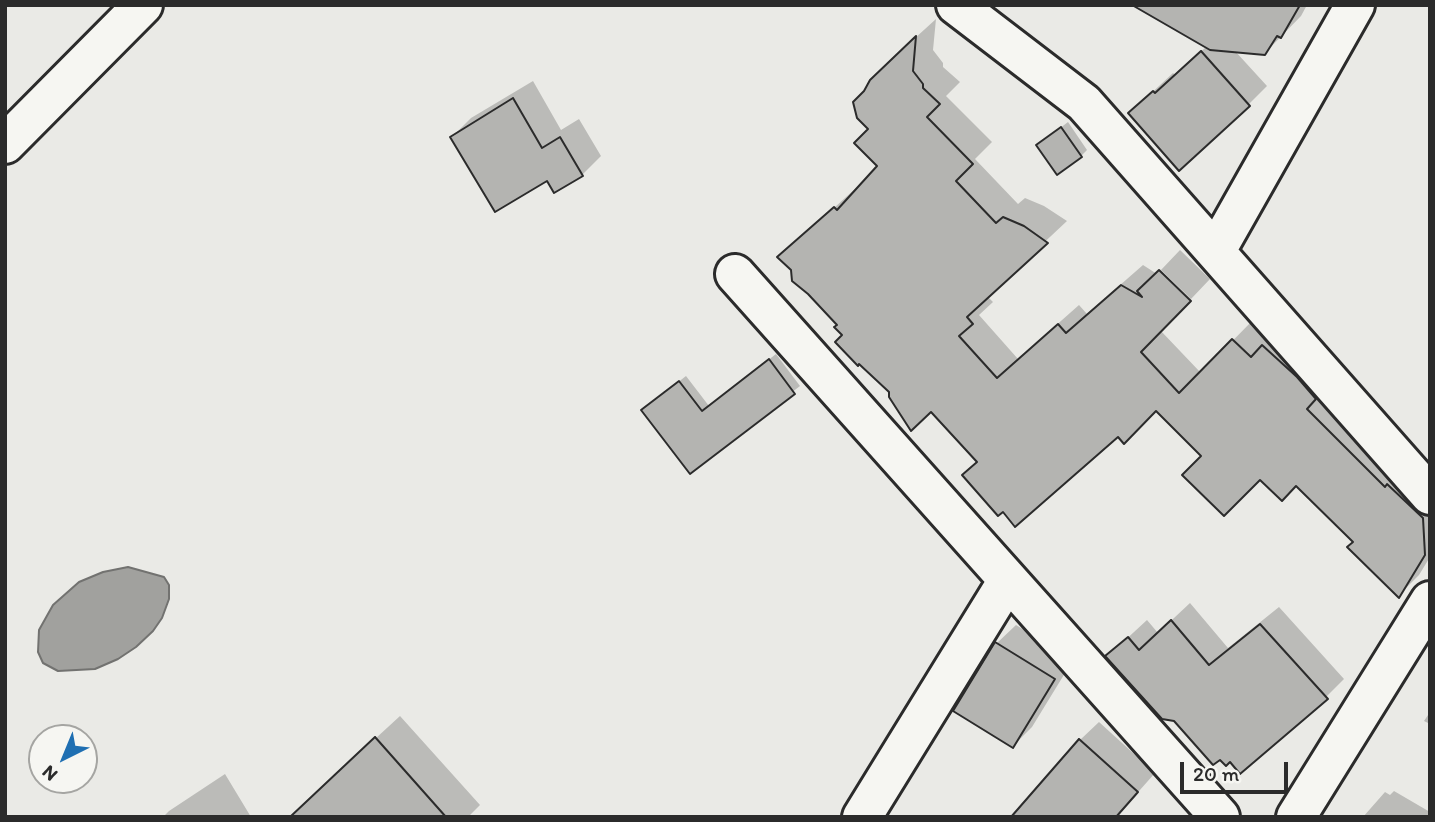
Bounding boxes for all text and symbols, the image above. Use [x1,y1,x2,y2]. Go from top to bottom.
north arrow [28,724,98,794]
scale bar [1183,748,1292,792]
text: N [37,760,62,786]
text: 20 m [1193,761,1239,786]

